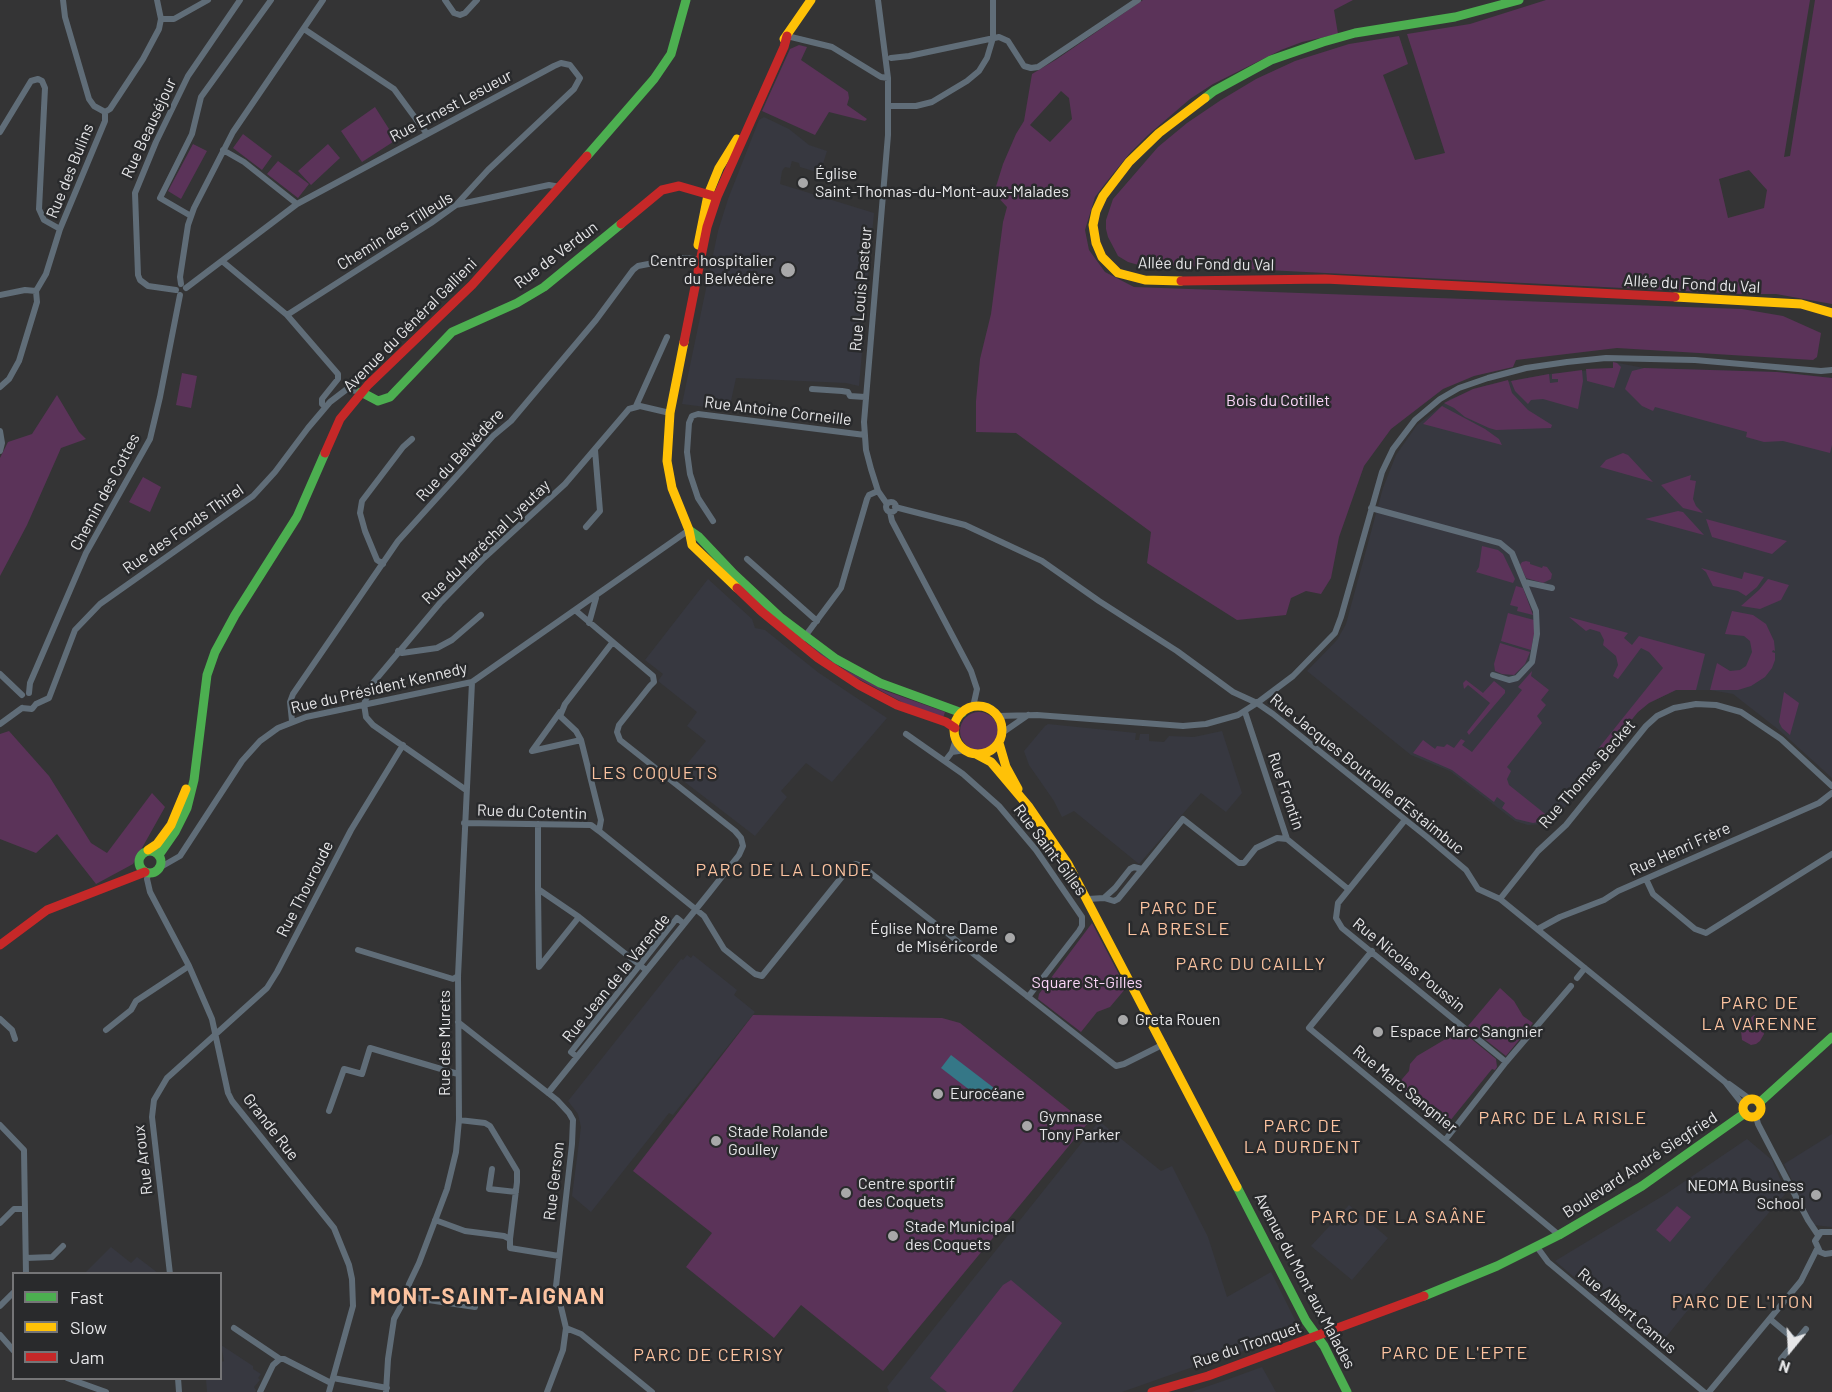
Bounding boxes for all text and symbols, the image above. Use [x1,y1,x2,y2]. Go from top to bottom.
street label: Rue Ernest Lesueur [387,66,515,146]
street label: Rue Beauséjour [117,75,181,181]
street label: Rue des Bulins [42,121,98,221]
place label: Église Saint-Thomas-du-Mont-aux-Malades [815,164,1069,202]
marker: Église Saint-Thomas-du-Mont-aux-Malades [796,176,810,190]
street label: Chemin des Tilleuls [334,188,456,274]
street label: Rue de Verdun [511,217,601,293]
street label: Rue Louis Pasteur [846,226,876,352]
place label: Centre hospitalier du Belvédère [650,251,774,289]
street label: Allée du Fond du Val [1138,253,1274,275]
street label: Avenue du Général Gallieni [339,254,481,396]
marker: Centre hospitalier du Belvédère [779,261,797,279]
street label: Allée du Fond du Val [1623,271,1761,297]
park label: Bois du Cotillet [1226,391,1330,411]
street label: Rue Antoine Corneille [703,392,853,430]
street label: Rue du Belvédère [412,404,508,506]
street label: Chemin des Cottes [66,430,144,554]
street label: Rue du Maréchal Lyeutay [418,476,554,608]
street label: Rue des Fonds Thirel [119,480,247,578]
street label: Rue du Président Kennedy [289,658,469,718]
street label: Rue Jacques Boutrolle d'Estaimbuc [1266,690,1468,858]
street label: Rue Thomas Becket [1535,716,1639,832]
street label: Rue Frontin [1264,750,1308,832]
district label: LES COQUETS [591,762,719,784]
street label: Rue du Cotentin [477,800,587,824]
street label: Rue Saint-Gilles [1009,800,1091,900]
street label: Rue Henri Frère [1627,818,1733,880]
street label: Rue Thouroude [273,838,337,940]
district label: PARC DE LA LONDE [695,859,873,881]
district label: PARC DE LA BRESLE [1127,897,1231,940]
street label: Rue Jean de la Varende [558,910,674,1046]
street label: Rue Nicolas Poussin [1349,914,1469,1016]
place label: Église Notre Dame de Miséricorde [870,919,998,957]
marker: Église Notre Dame de Miséricorde [1003,931,1017,945]
district label: PARC DU CAILLY [1176,953,1326,975]
park label: Square St-Gilles [1032,973,1142,993]
street label: Rue des Murets [435,990,455,1096]
district label: PARC DE LA VARENNE [1702,992,1818,1034]
place label: Greta Rouen [1135,1010,1220,1030]
marker: Greta Rouen [1116,1013,1130,1027]
place label: Espace Marc Sangnier [1390,1022,1543,1042]
marker: Espace Marc Sangnier [1371,1025,1385,1039]
street label: Rue Marc Sangnier [1349,1041,1461,1137]
place label: Eurocéane [950,1084,1025,1104]
marker: Eurocéane [931,1087,945,1101]
street label: Grande Rue [239,1090,303,1164]
place label: Gymnase Tony Parker [1039,1107,1120,1145]
district label: PARC DE LA RISLE [1478,1107,1648,1129]
street label: Boulevard André Siegfried [1559,1108,1721,1222]
district label: PARC DE LA DURDENT [1244,1115,1362,1158]
marker: Gymnase Tony Parker [1020,1119,1034,1133]
place label: Stade Rolande Goulley [728,1122,828,1160]
street label: Rue Aroux [129,1124,157,1196]
marker: Stade Rolande Goulley [709,1134,723,1148]
street label: Rue Gerson [540,1141,568,1221]
place label: Centre sportif des Coquets [858,1174,955,1212]
place label: NEOMA Business School [1687,1176,1804,1214]
marker: Centre sportif des Coquets [839,1186,853,1200]
marker: NEOMA Business School [1809,1188,1823,1202]
street label: Avenue du Mont aux Malades [1250,1190,1360,1372]
district label: PARC DE LA SAÂNE [1311,1206,1487,1228]
place label: Stade Municipal des Coquets [905,1217,1015,1255]
marker: Stade Municipal des Coquets [886,1229,900,1243]
street label: Rue Albert Camus [1574,1264,1680,1358]
legend [12,1272,222,1380]
district label: MONT-SAINT-AIGNAN [370,1284,606,1310]
text: Fast [70,1286,104,1308]
district label: PARC DE L'ITON [1672,1291,1814,1313]
text: Slow [70,1316,107,1338]
street label: Rue du Tronquet [1190,1317,1304,1373]
north arrow [1760,1320,1820,1380]
district label: PARC DE L'EPTE [1381,1342,1529,1364]
district label: PARC DE CERISY [633,1344,785,1366]
text: Jam [70,1346,104,1368]
text: N [1776,1357,1792,1378]

